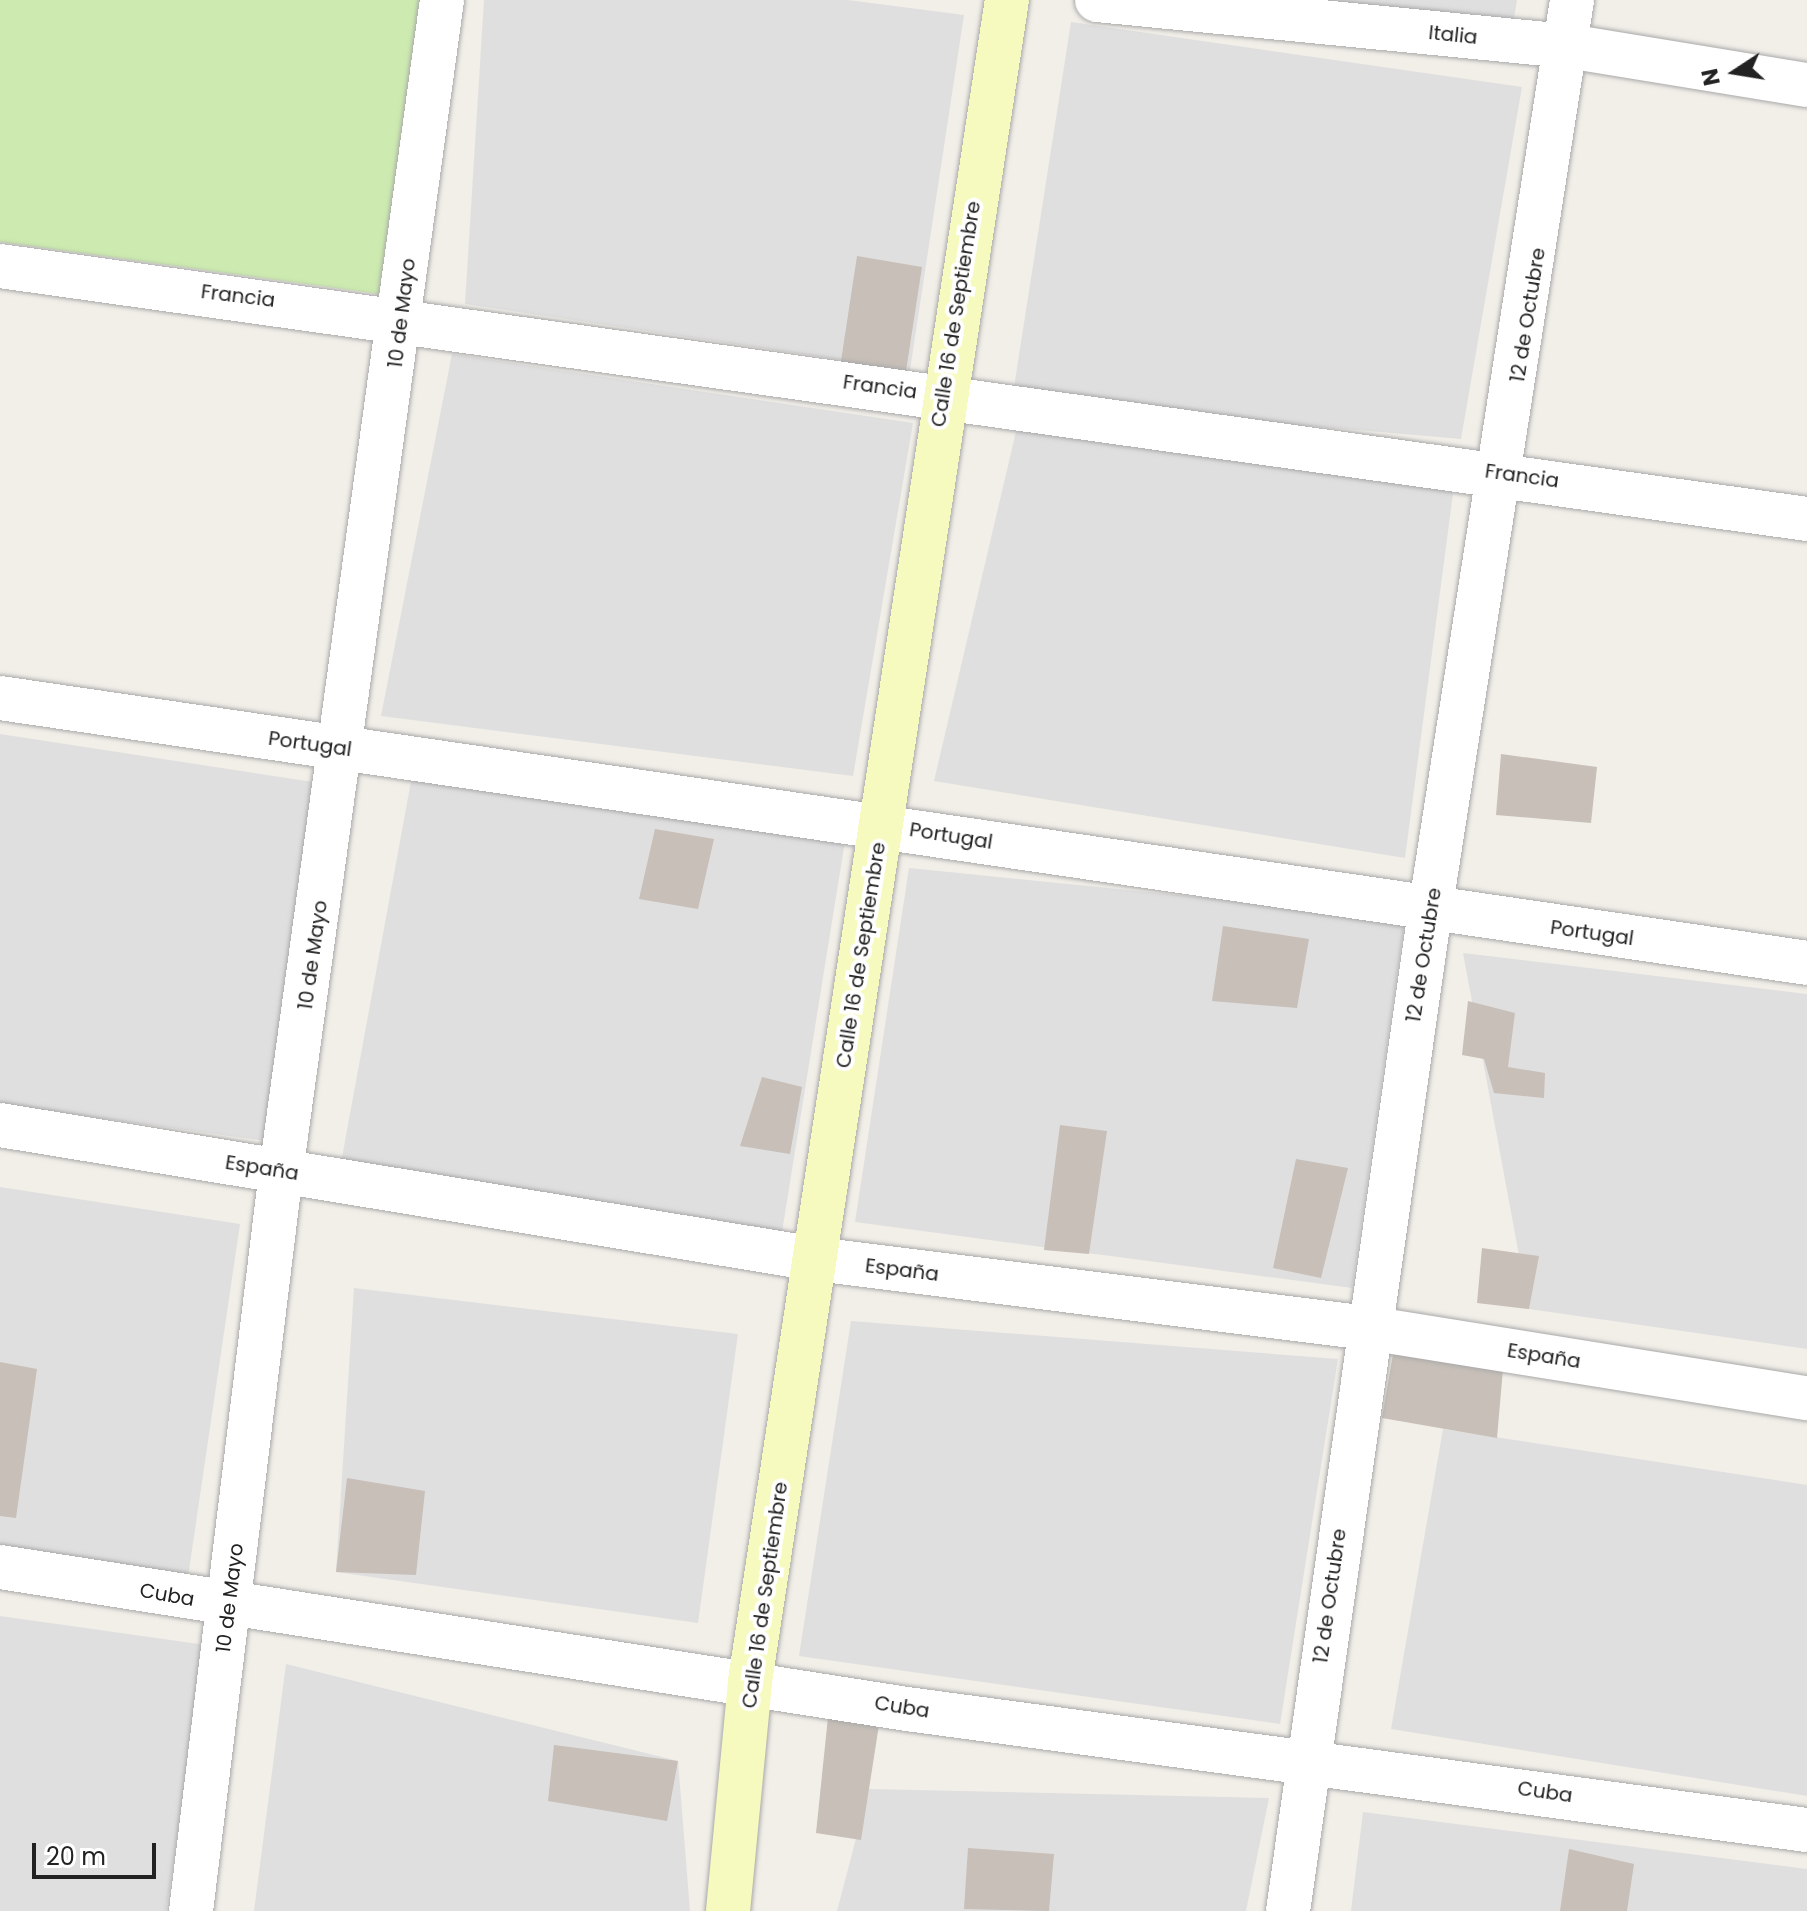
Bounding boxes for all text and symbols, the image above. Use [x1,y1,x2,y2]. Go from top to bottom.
street label: Italia [1427,21,1479,49]
north arrow [1695,32,1775,112]
text: N [1694,66,1728,88]
street label: Calle 16 de Septiembre [926,199,986,429]
street label: 12 de Octubre [1506,246,1550,384]
street label: 10 de Mayo [383,257,421,369]
street label: Francia [200,280,276,312]
street label: Francia [841,370,919,404]
street label: Francia [1483,459,1561,493]
street label: Portugal [267,726,353,762]
street label: Portugal [908,818,994,854]
street label: Calle 16 de Septiembre [831,840,891,1070]
street label: 12 de Octubre [1402,886,1446,1024]
street label: 10 de Mayo [293,899,333,1011]
street label: Portugal [1549,915,1635,951]
street label: España [224,1150,300,1186]
street label: España [864,1254,940,1286]
street label: España [1506,1338,1582,1374]
street label: Calle 16 de Septiembre [737,1480,793,1710]
street label: 12 de Octubre [1309,1527,1351,1665]
street label: 10 de Mayo [211,1542,249,1654]
street label: Cuba [138,1578,196,1612]
street label: Cuba [873,1691,931,1723]
street label: Cuba [1516,1776,1574,1808]
scale bar [36,1827,160,1877]
text: 20 m [46,1840,106,1873]

